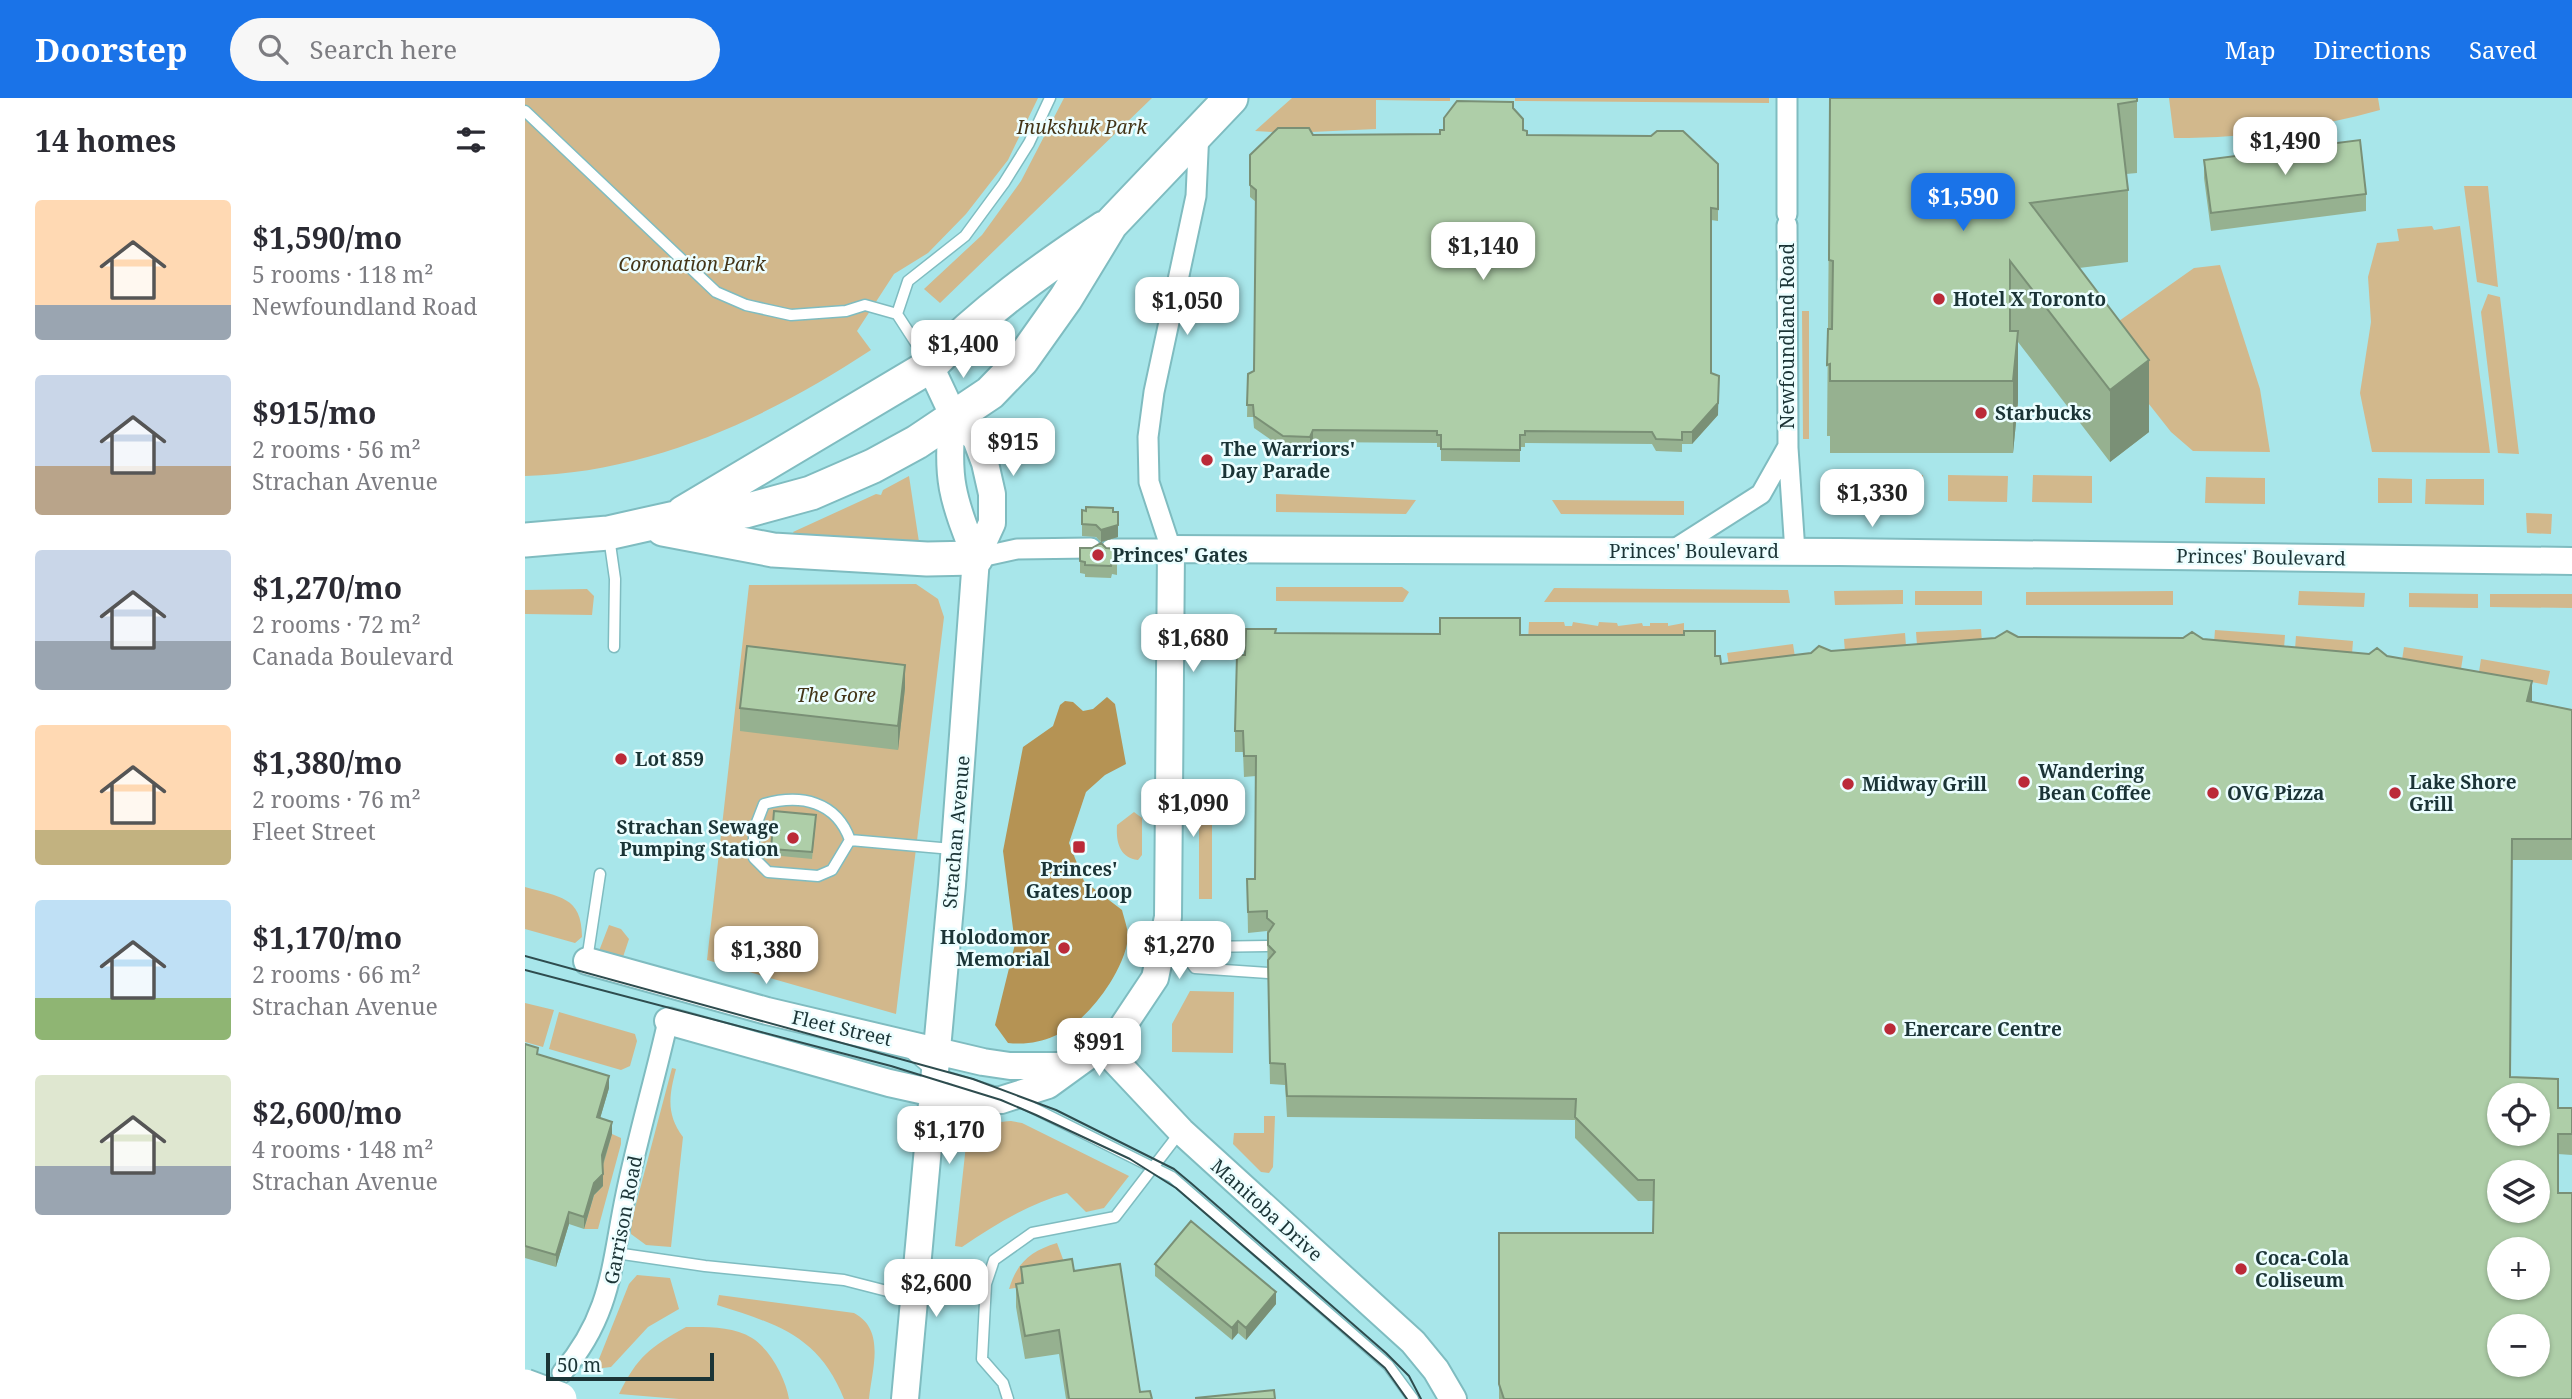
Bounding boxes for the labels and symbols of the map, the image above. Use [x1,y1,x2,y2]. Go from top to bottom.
park label: Inukshuk Park [1016,114,1148,140]
pin: $1,490 [2228,118,2342,177]
pin: $1,590 [1906,174,2020,233]
pin: $1,140 [1426,222,1540,282]
street label: Newfoundland Road [1774,243,1800,429]
park label: Coronation Park [618,251,767,277]
pin: $1,050 [1130,278,1244,337]
place label: Hotel X Toronto [1953,286,2106,312]
marker: Hotel X Toronto [1931,291,1947,307]
pin: $1,400 [906,320,1020,380]
place label: Starbucks [1995,400,2091,426]
marker: Starbucks [1973,405,1989,421]
pin: $915 [972,418,1054,478]
place label: The Warriors' Day Parade [1221,436,1355,484]
marker: The Warriors' Day Parade [1199,452,1215,468]
pin: $1,330 [1815,470,1929,529]
street label: Princes' Boulevard [1609,538,1779,564]
place label: Princes' Gates [1112,542,1248,568]
street label: Princes' Boulevard [2176,543,2346,571]
marker: Princes' Gates [1090,547,1106,563]
pin: $1,680 [1136,614,1250,674]
park label: The Gore [796,682,876,708]
place label: Lot 859 [635,746,704,772]
marker: Lot 859 [613,751,629,767]
street label: Strachan Avenue [936,754,976,910]
place label: Wandering Bean Coffee [2038,758,2151,806]
place label: Lake Shore Grill [2409,769,2517,817]
place label: Midway Grill [1862,771,1987,797]
marker: Wandering Bean Coffee [2016,774,2032,790]
marker: Midway Grill [1840,776,1856,792]
pin: $1,090 [1136,780,1250,839]
place label: OVG Pizza [2227,780,2324,806]
marker: OVG Pizza [2205,785,2221,801]
marker: Lake Shore Grill [2387,785,2403,801]
place label: Strachan Sewage Pumping Station [617,814,779,862]
marker: Strachan Sewage Pumping Station [785,830,801,846]
marker: Princes' Gates Loop [1071,839,1087,855]
place label: Princes' Gates Loop [1026,856,1132,904]
pin: $1,270 [1122,922,1236,981]
place label: Holodomor Memorial [940,924,1050,972]
pin: $1,380 [709,926,823,986]
marker: Holodomor Memorial [1056,940,1072,956]
street label: Fleet Street [789,1004,895,1052]
place label: Enercare Centre [1904,1016,2062,1042]
pin: $991 [1058,1018,1140,1078]
marker: Enercare Centre [1882,1021,1898,1037]
pin: $1,170 [892,1107,1006,1166]
street label: Garrison Road [598,1153,648,1287]
street label: Manitoba Drive [1206,1153,1328,1267]
place label: Coca-Cola Coliseum [2255,1245,2349,1293]
pin: $2,600 [879,1260,993,1319]
marker: Coca-Cola Coliseum [2233,1261,2249,1277]
scale bar [546,1350,714,1382]

